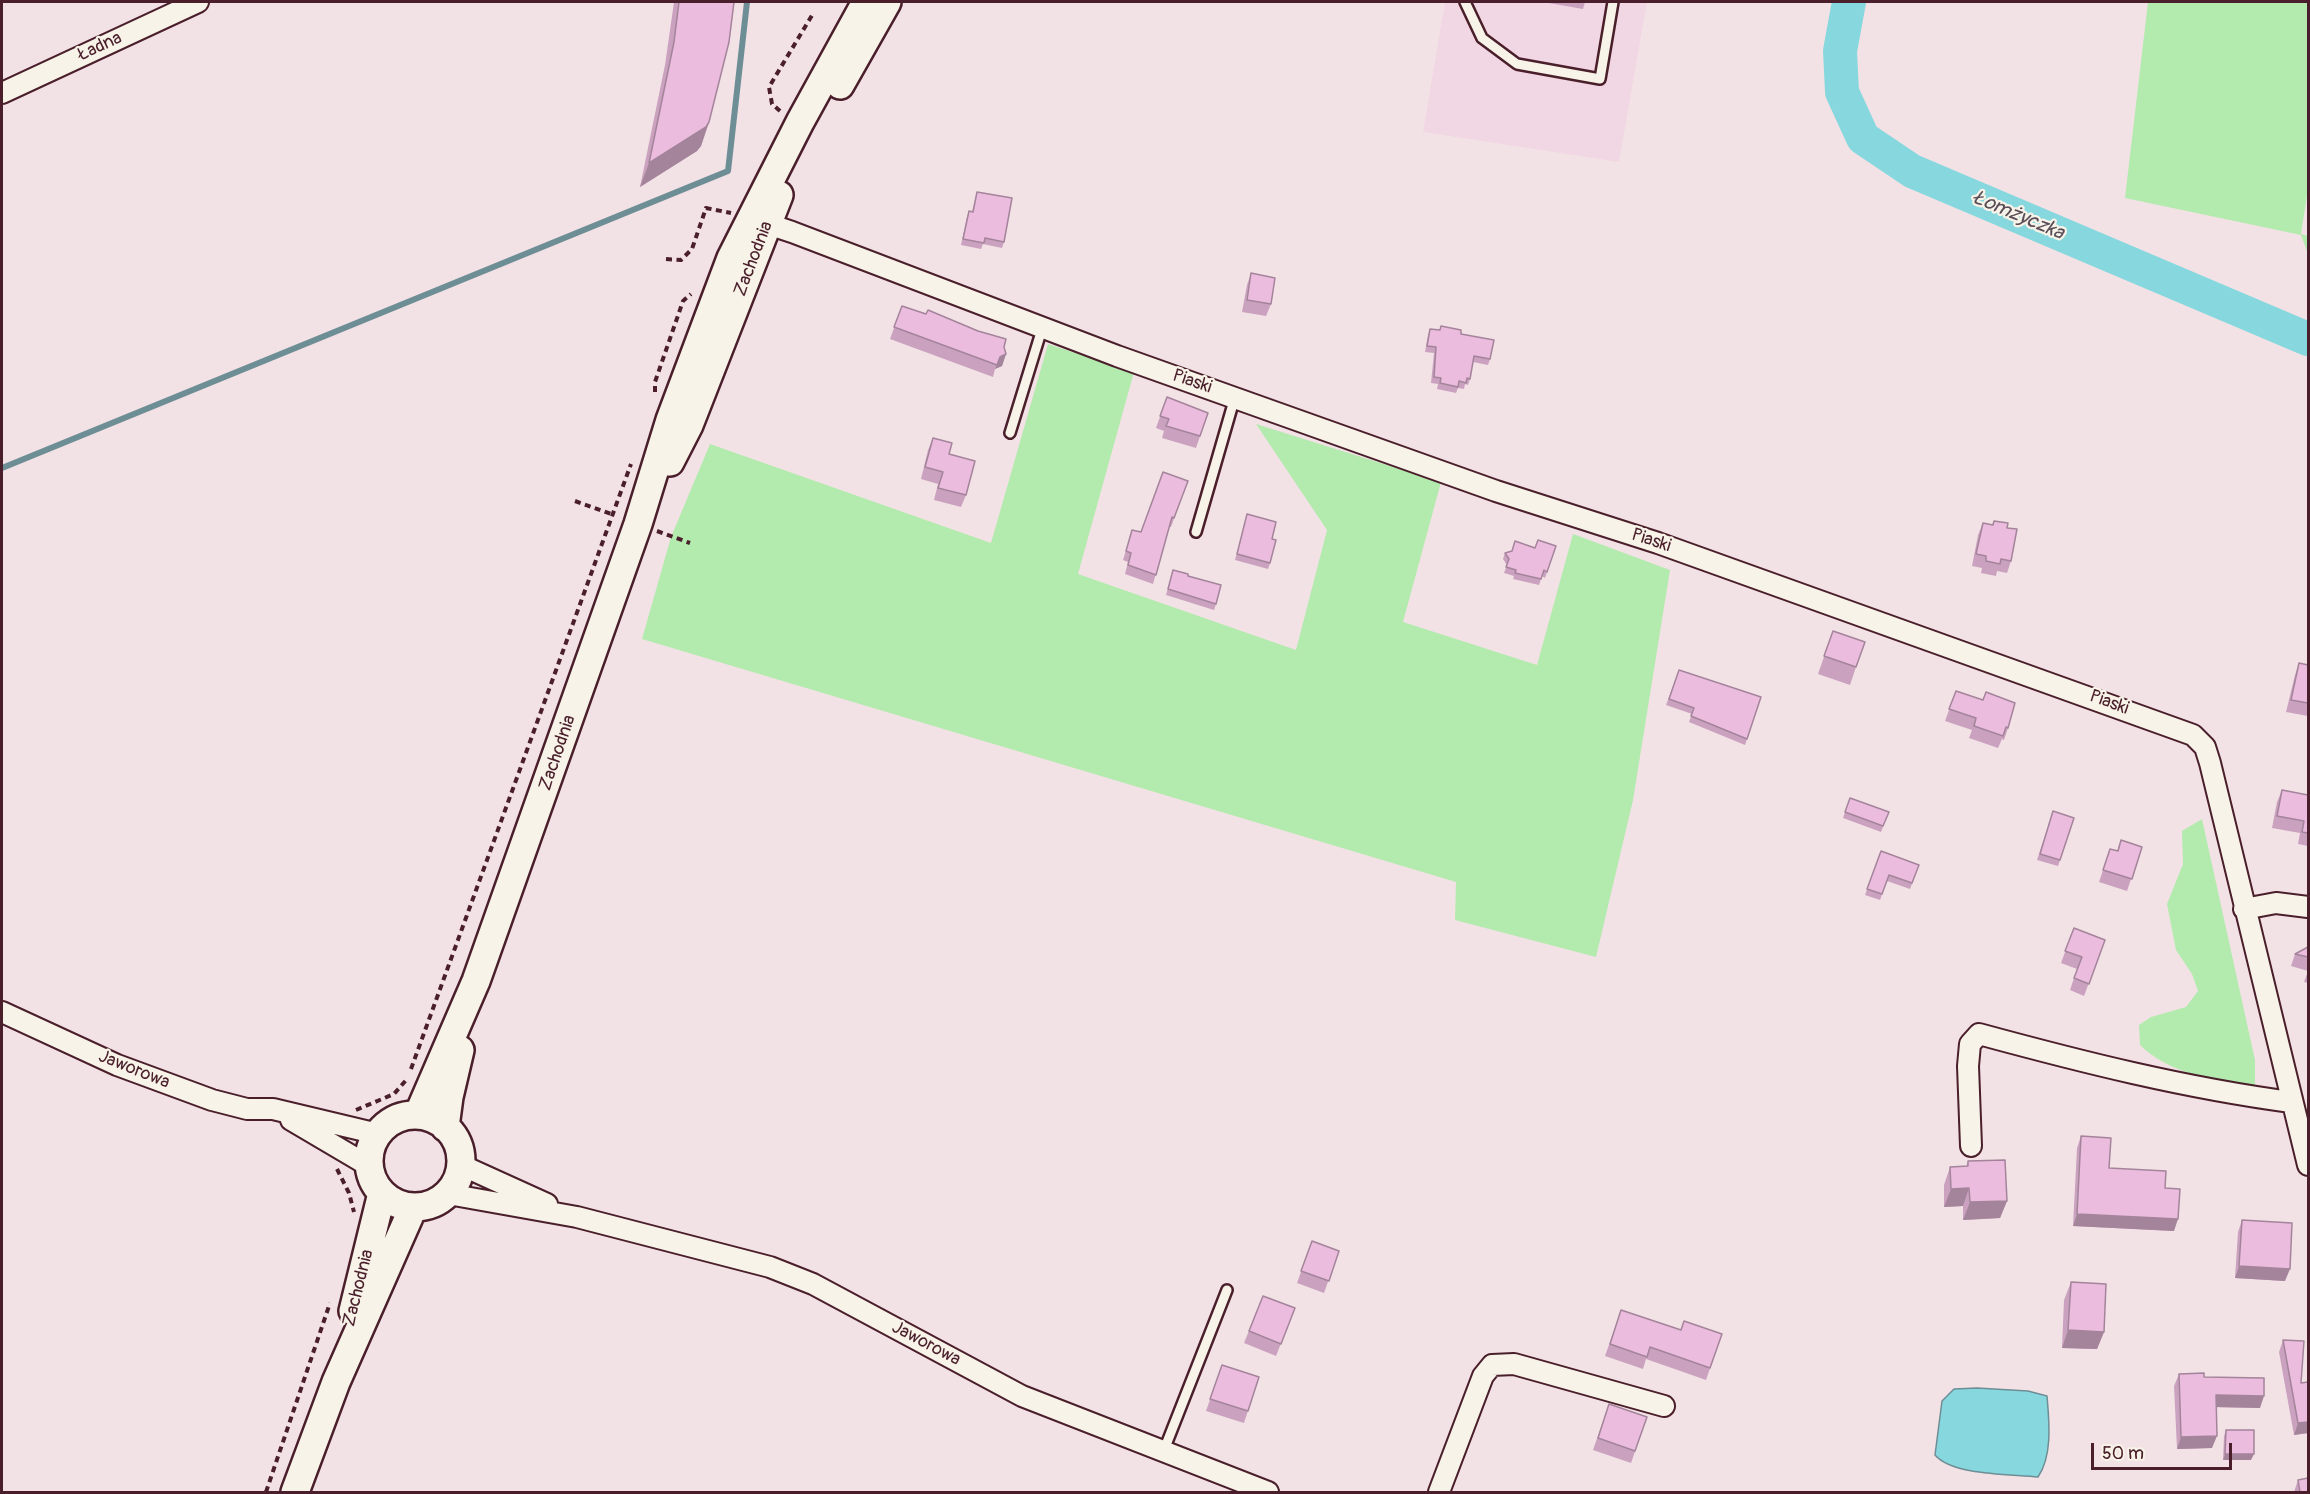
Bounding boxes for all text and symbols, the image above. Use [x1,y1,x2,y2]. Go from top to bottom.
street label: Ładna [75,27,125,67]
water label: Łomżyczka [1969,186,2067,246]
street label: Zachodnia [730,218,778,300]
street label: Piaski [1169,365,1215,399]
street label: Piaski [1629,525,1673,557]
street label: Piaski [2086,686,2132,720]
street label: Zachodnia [535,712,581,794]
street label: Jaworowa [95,1046,173,1094]
street label: Zachodnia [339,1247,379,1329]
street label: Jaworowa [888,1317,964,1371]
scale bar [2094,1431,2235,1469]
text: 50 m [2102,1442,2144,1465]

